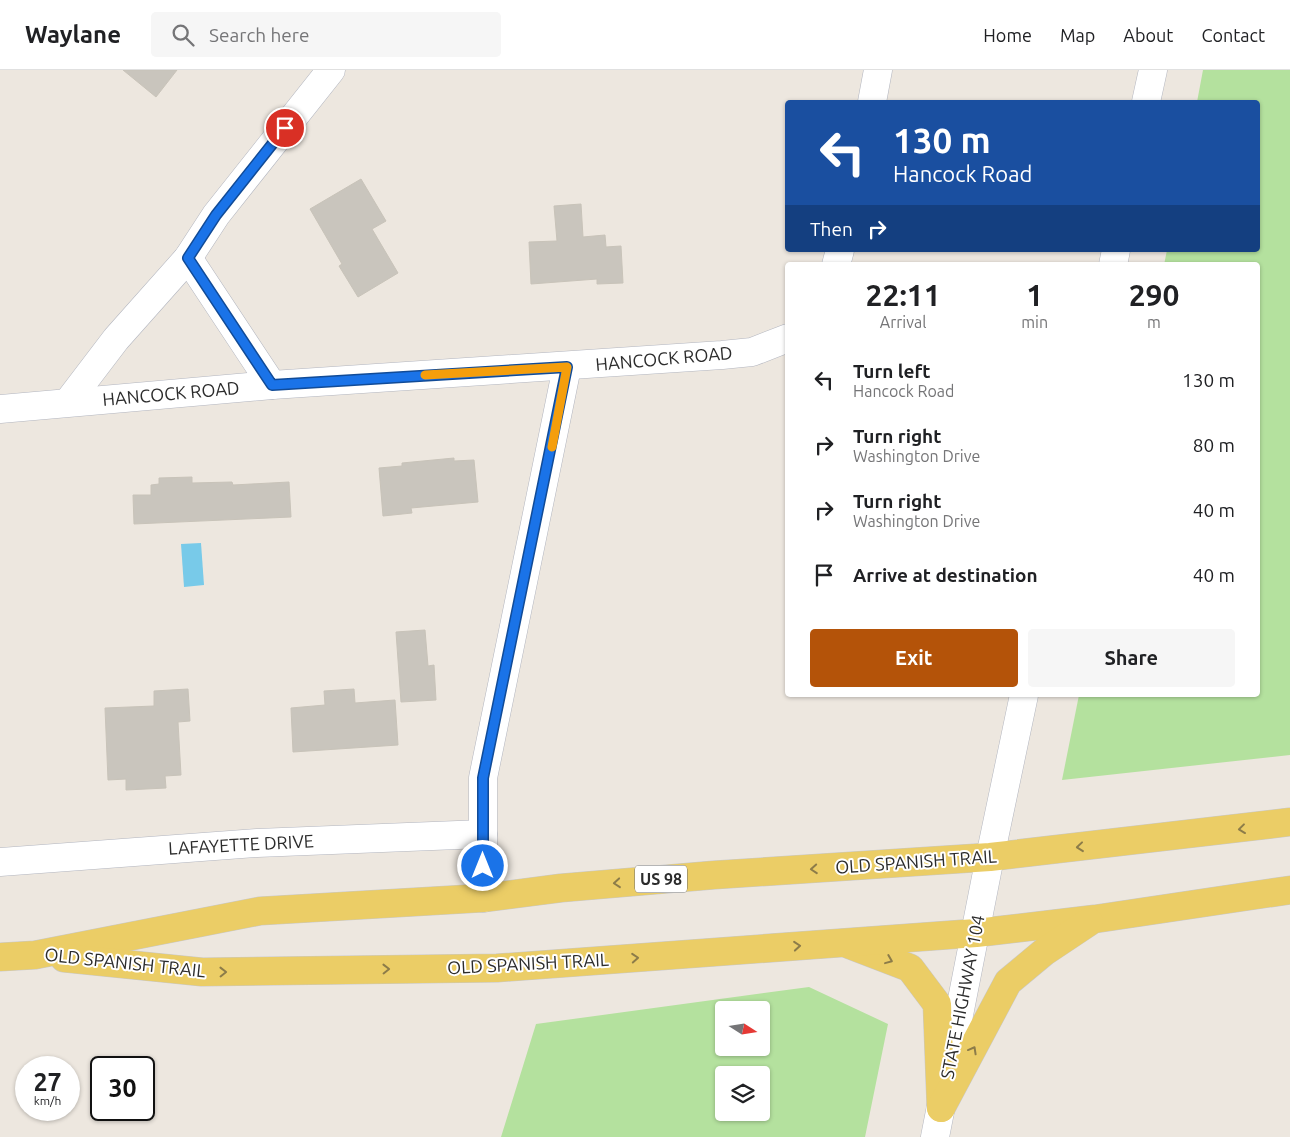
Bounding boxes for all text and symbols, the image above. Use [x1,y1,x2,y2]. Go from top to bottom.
search box [151,12,501,57]
text: Waylane [25,21,121,48]
icon: search [169,21,197,49]
text: Search here [209,24,309,46]
text: Home [983,25,1032,45]
text: Map [1060,25,1095,45]
text: About [1123,25,1173,45]
text: Contact [1201,25,1265,45]
pin [264,107,306,149]
icon: arrive [271,114,299,142]
icon: left [810,120,875,185]
text: 130 m [893,120,991,160]
text: Hancock Road [893,161,1032,186]
icon: right [863,215,891,243]
text: Then [810,218,853,240]
text: 22:11 [866,278,941,312]
text: 1 [1026,278,1043,312]
text: 290 [1129,278,1179,312]
text: Arrival [880,313,926,331]
text: min [1021,313,1048,331]
text: m [1147,313,1161,331]
street label: HANCOCK ROAD [595,342,733,374]
text: Turn left [853,360,931,382]
icon: left [810,366,838,394]
text: 130 m [1182,369,1235,391]
street label: HANCOCK ROAD [102,377,240,409]
text: Hancock Road [853,382,954,400]
text: Turn right [853,425,941,447]
icon: right [810,431,838,459]
text: 80 m [1193,434,1235,456]
text: Washington Drive [853,447,980,465]
text: Turn right [853,490,941,512]
icon: right [810,496,838,524]
text: 40 m [1193,499,1235,521]
text: Washington Drive [853,512,980,530]
icon: arrive [810,561,838,589]
text: Arrive at destination [853,564,1038,586]
text: 40 m [1193,564,1235,586]
button: Exit [810,629,1018,687]
button: Share [1028,629,1235,687]
one-way arrow [1237,823,1245,834]
street label: LAFAYETTE DRIVE [168,830,314,858]
position arrow [456,839,508,891]
one-way arrow [1076,841,1084,852]
street label: OLD SPANISH TRAIL [834,845,997,877]
one-way arrow [809,863,817,874]
road number: US 98 [635,866,687,892]
one-way arrow [612,877,620,888]
street label: STATE HIGHWAY 104 [936,913,988,1081]
one-way arrow [794,941,802,952]
street label: OLD SPANISH TRAIL [44,944,207,980]
street label: OLD SPANISH TRAIL [447,949,609,977]
one-way arrow [632,953,640,964]
one-way arrow [884,954,893,964]
one-way arrow [382,964,390,975]
one-way arrow [220,967,228,977]
north arrow [715,1001,770,1056]
map controls [715,1001,770,1121]
one-way arrow [967,1046,977,1055]
speed limit sign: 30 [90,1056,155,1121]
button: layers [715,1066,770,1121]
text: 27 [33,1068,62,1096]
text: km/h [34,1094,61,1107]

